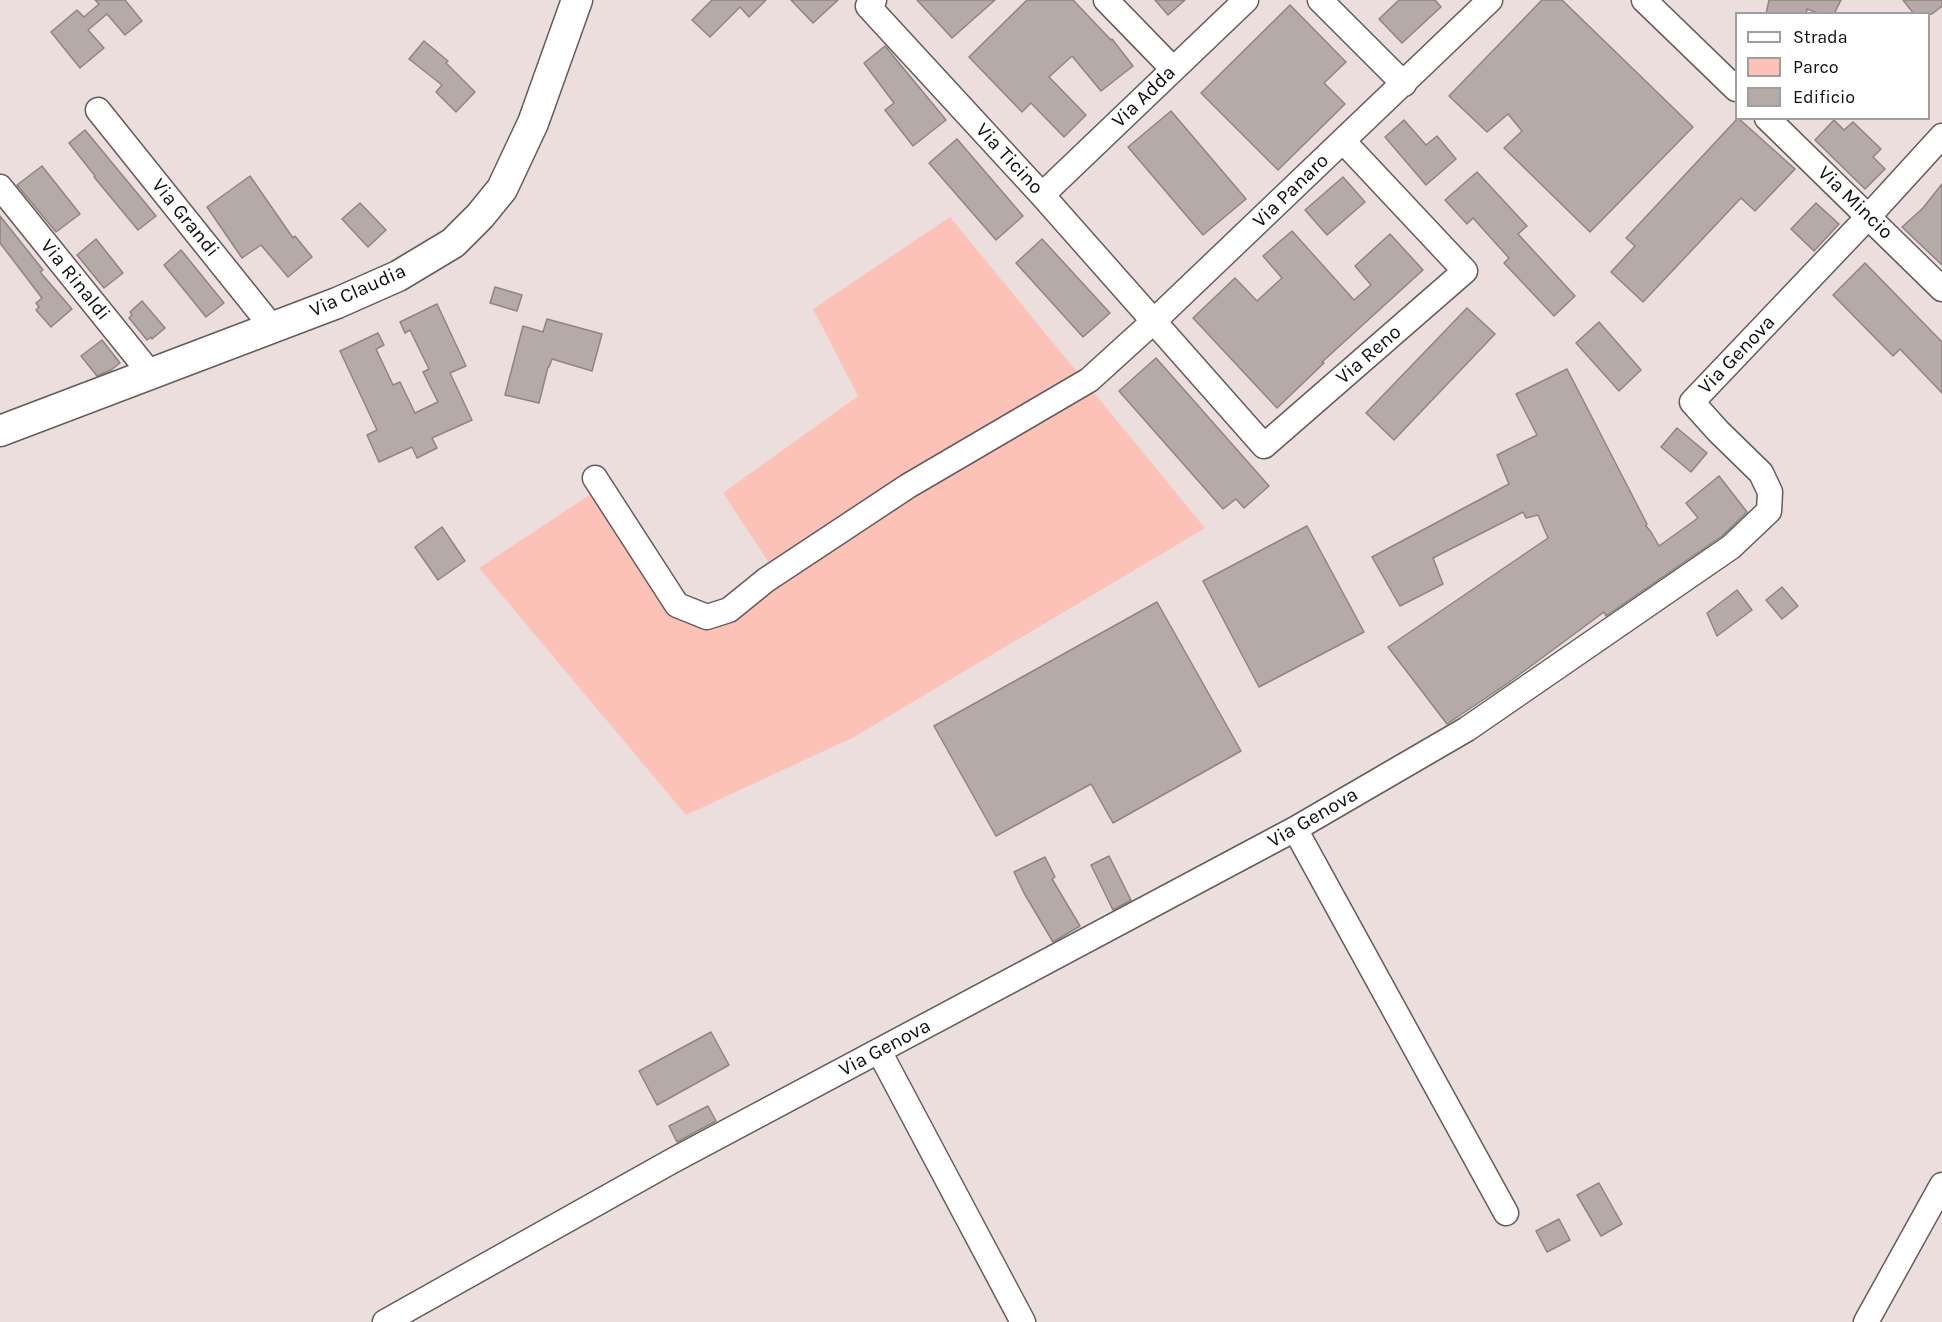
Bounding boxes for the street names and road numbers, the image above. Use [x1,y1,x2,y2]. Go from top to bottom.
street label: Via Adda [1107,61,1181,133]
street label: Via Ticino [970,119,1048,199]
street label: Via Panaro [1248,149,1334,233]
street label: Via Mincio [1812,161,1898,245]
street label: Via Grandi [146,174,224,262]
street label: Via Rinaldi [35,234,115,326]
street label: Via Claudia [306,259,410,323]
street label: Via Genova [1694,311,1780,399]
street label: Via Reno [1332,320,1406,390]
street label: Via Genova [1264,783,1362,853]
street label: Via Genova [835,1014,935,1082]

